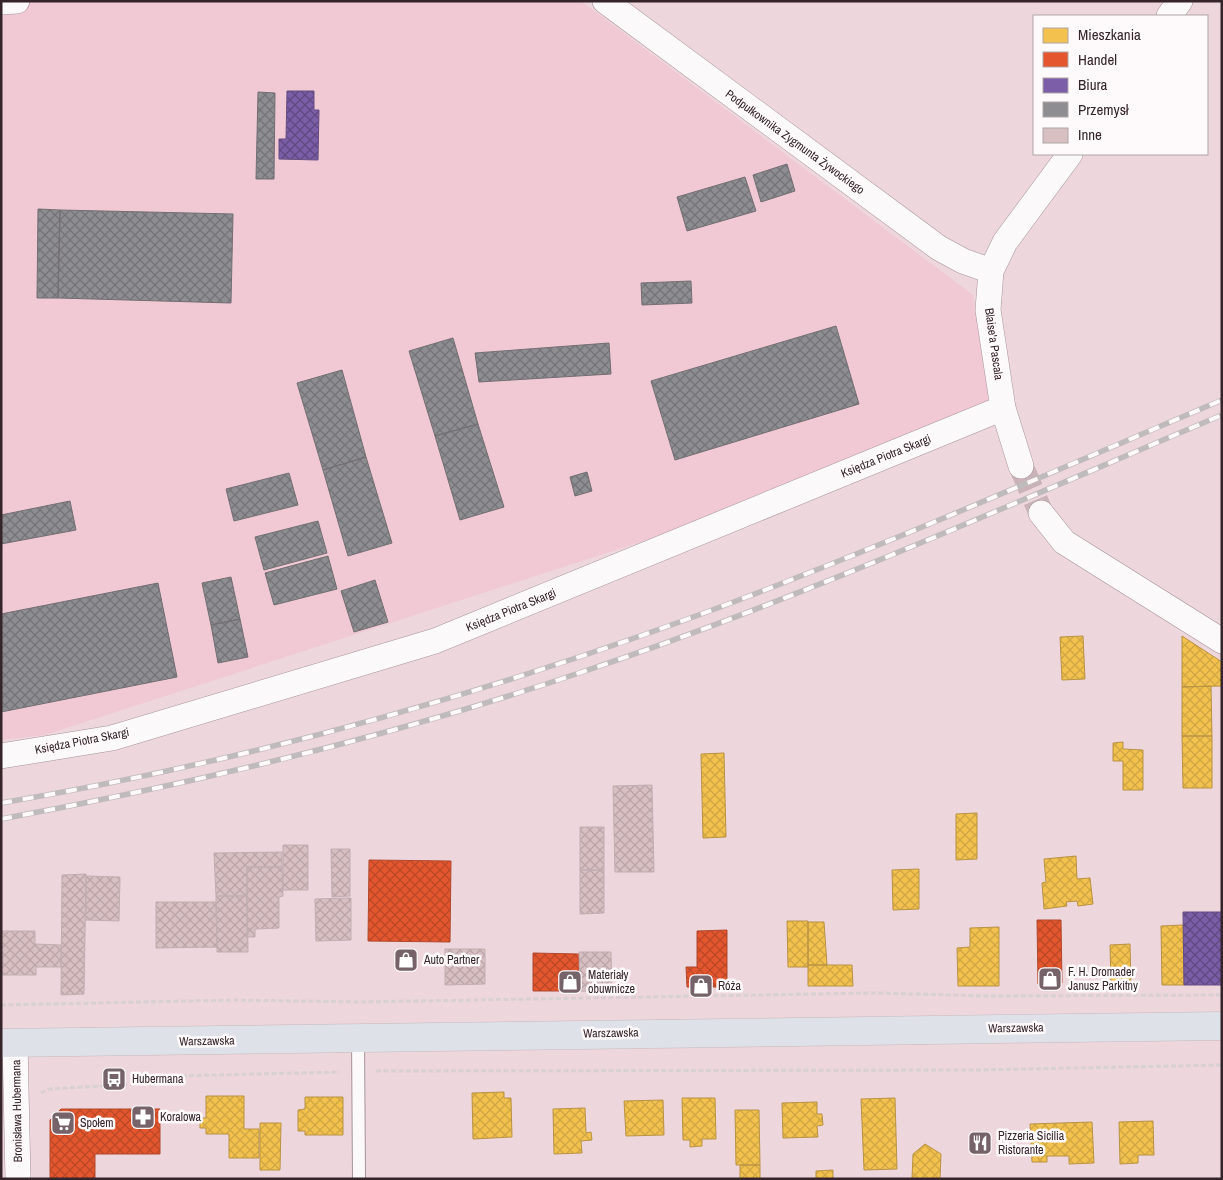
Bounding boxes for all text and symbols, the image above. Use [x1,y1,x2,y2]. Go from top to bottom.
legend [1033,15,1208,155]
text: Mieszkania [1078,24,1141,45]
text: Handel [1078,49,1117,70]
text: Biura [1078,74,1108,95]
street label: Podpułkownika Zygmunta Żywockiego [722,86,868,198]
text: Przemysł [1078,99,1130,120]
text: Inne [1078,124,1102,145]
street label: Blaise'a Pascala [981,307,1007,382]
street label: Księdza Piotra Skargi [839,431,933,481]
street label: Księdza Piotra Skargi [464,585,558,635]
street label: Księdza Piotra Skargi [33,724,131,758]
shop icon: Auto Partner [393,947,419,973]
place label: Auto Partner [423,952,480,968]
place label: F. H. Dromader Janusz Parkitny [1068,964,1138,994]
shop icon: F. H. Dromader Janusz Parkitny [1037,966,1063,992]
place label: Materiały obuwnicze [588,967,635,997]
shop icon: Materiały obuwnicze [557,969,583,995]
shop icon: Róża [688,973,714,999]
place label: Róża [718,978,741,994]
street label: Warszawska [988,1020,1044,1036]
street label: Warszawska [583,1025,639,1041]
street label: Warszawska [179,1033,235,1049]
street label: Bronisława Hubermana [8,1059,26,1163]
bus stop icon: Hubermana [101,1066,127,1092]
place label: Hubermana [132,1071,184,1087]
pharmacy icon: Koralowa [130,1104,156,1130]
place label: Koralowa [160,1109,202,1125]
supermarket icon: Społem [50,1110,76,1136]
place label: Społem [80,1115,113,1131]
place label: Pizzeria Sicilia Ristorante [998,1128,1065,1158]
restaurant icon: Pizzeria Sicilia Ristorante [967,1130,993,1156]

